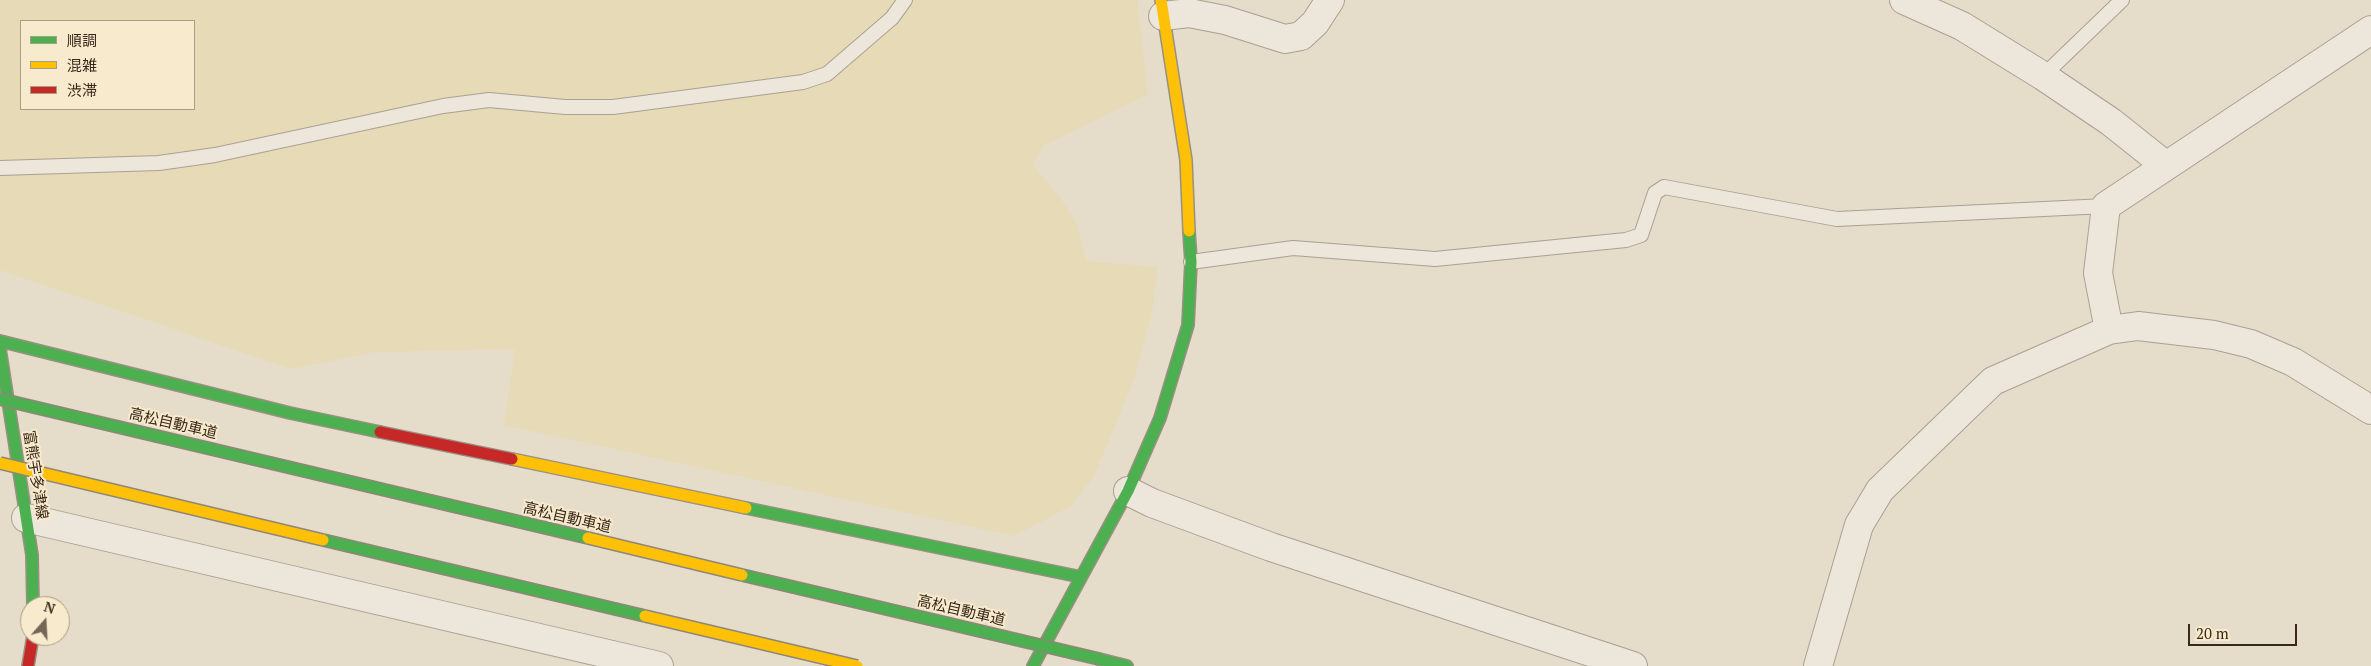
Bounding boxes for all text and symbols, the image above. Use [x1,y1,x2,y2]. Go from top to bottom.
legend [20,20,195,110]
text: 順調 [67,30,97,50]
text: 混雑 [67,55,97,75]
text: 渋滞 [67,80,97,100]
street label: 高松自動車道 [127,405,219,443]
street label: 富熊宇多津線 [19,429,51,521]
street label: 高松自動車道 [521,499,613,537]
street label: 高松自動車道 [915,592,1007,630]
north arrow [20,596,70,646]
text: N [42,597,58,618]
scale bar [2191,614,2300,646]
text: 20 m [2196,623,2229,643]

